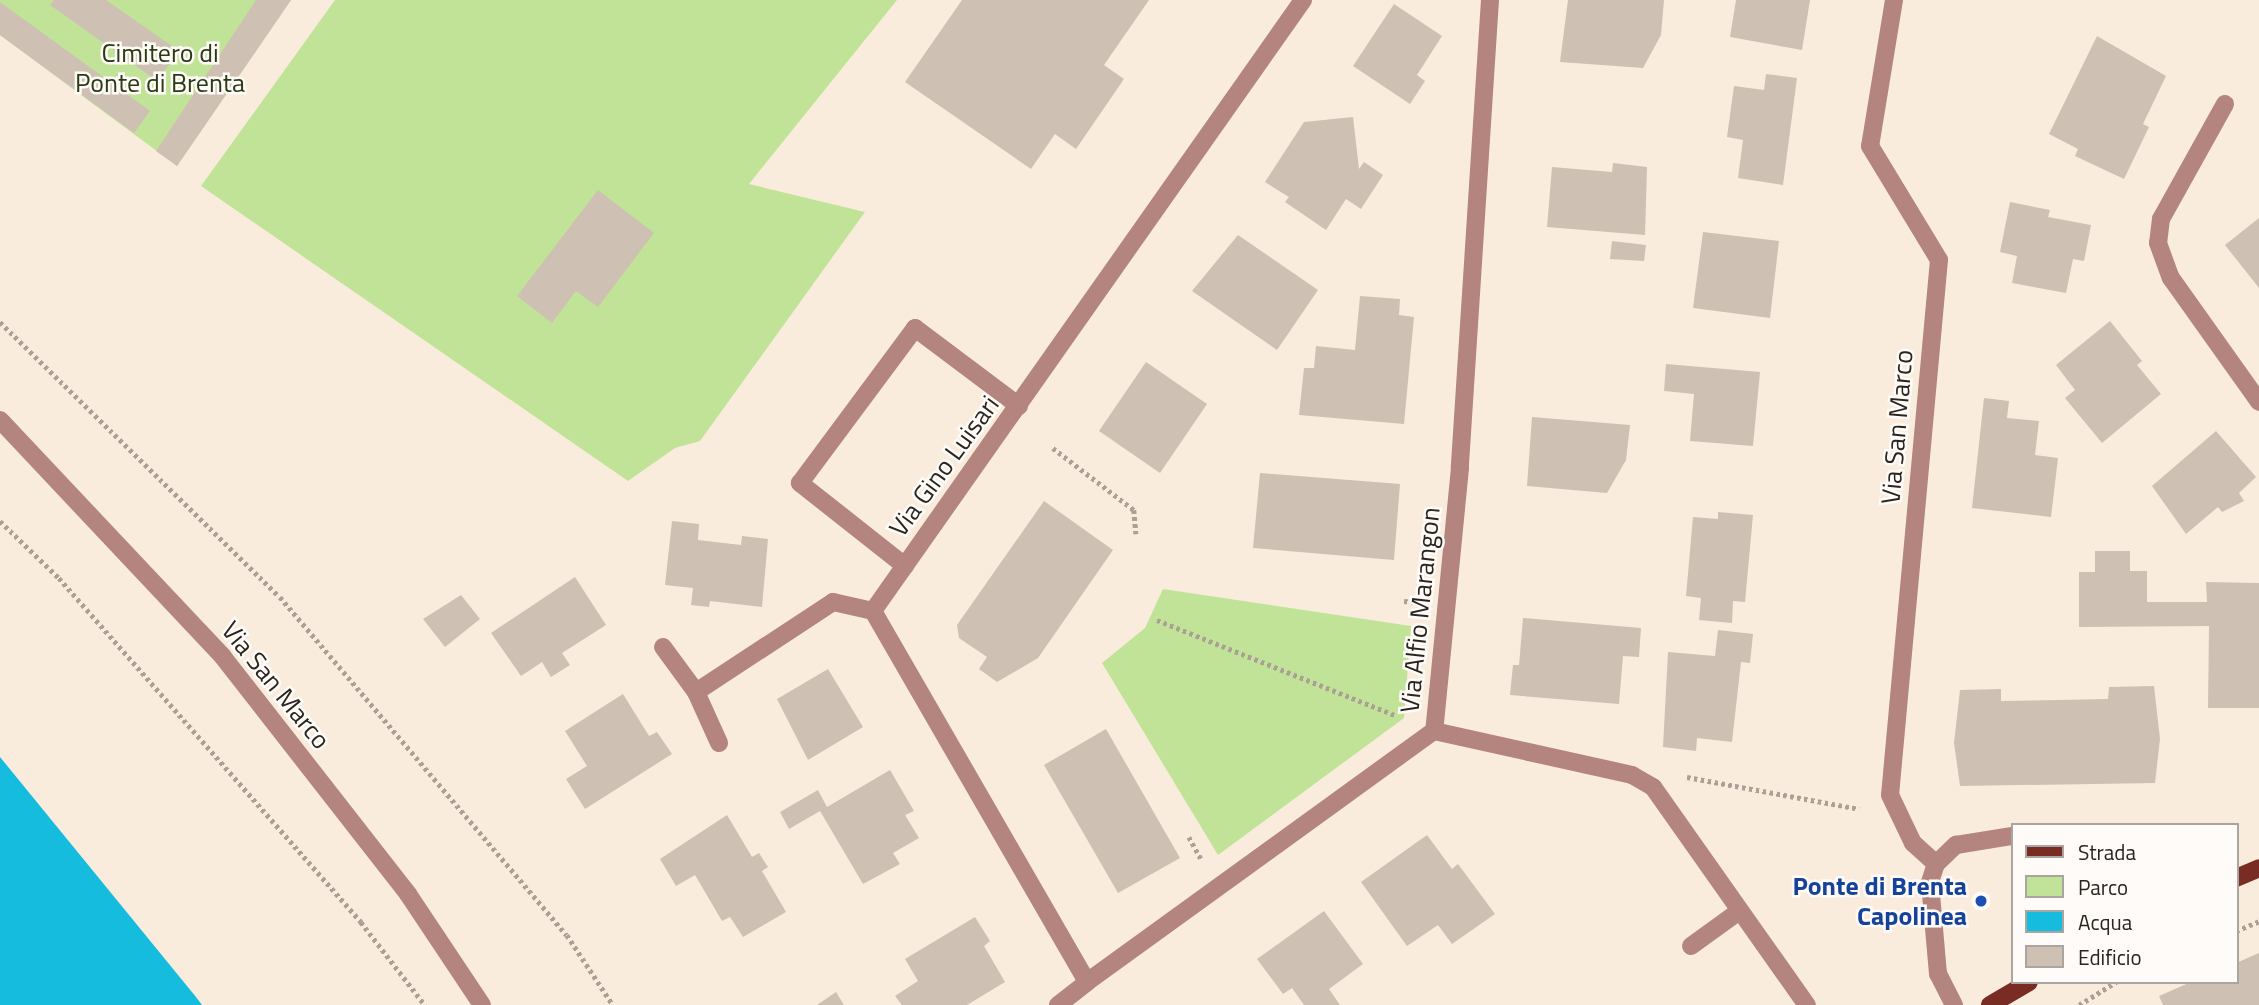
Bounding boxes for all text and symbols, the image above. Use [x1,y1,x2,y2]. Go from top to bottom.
park label: Cimitero di Ponte di Brenta [75,37,245,98]
street label: Via San Marco [1875,348,1919,506]
street label: Via Gino Luisari [882,390,1006,542]
street label: Via Alfio Marangon [1394,506,1446,714]
street label: Via San Marco [215,615,337,755]
legend [2010,823,2238,984]
text: Strada [2078,836,2136,868]
place label: Ponte di Brenta Capolinea [1792,870,1967,931]
text: Parco [2078,871,2128,903]
marker: Ponte di Brenta Capolinea [1973,893,1989,909]
text: Acqua [2078,906,2132,938]
text: Edificio [2078,941,2142,973]

